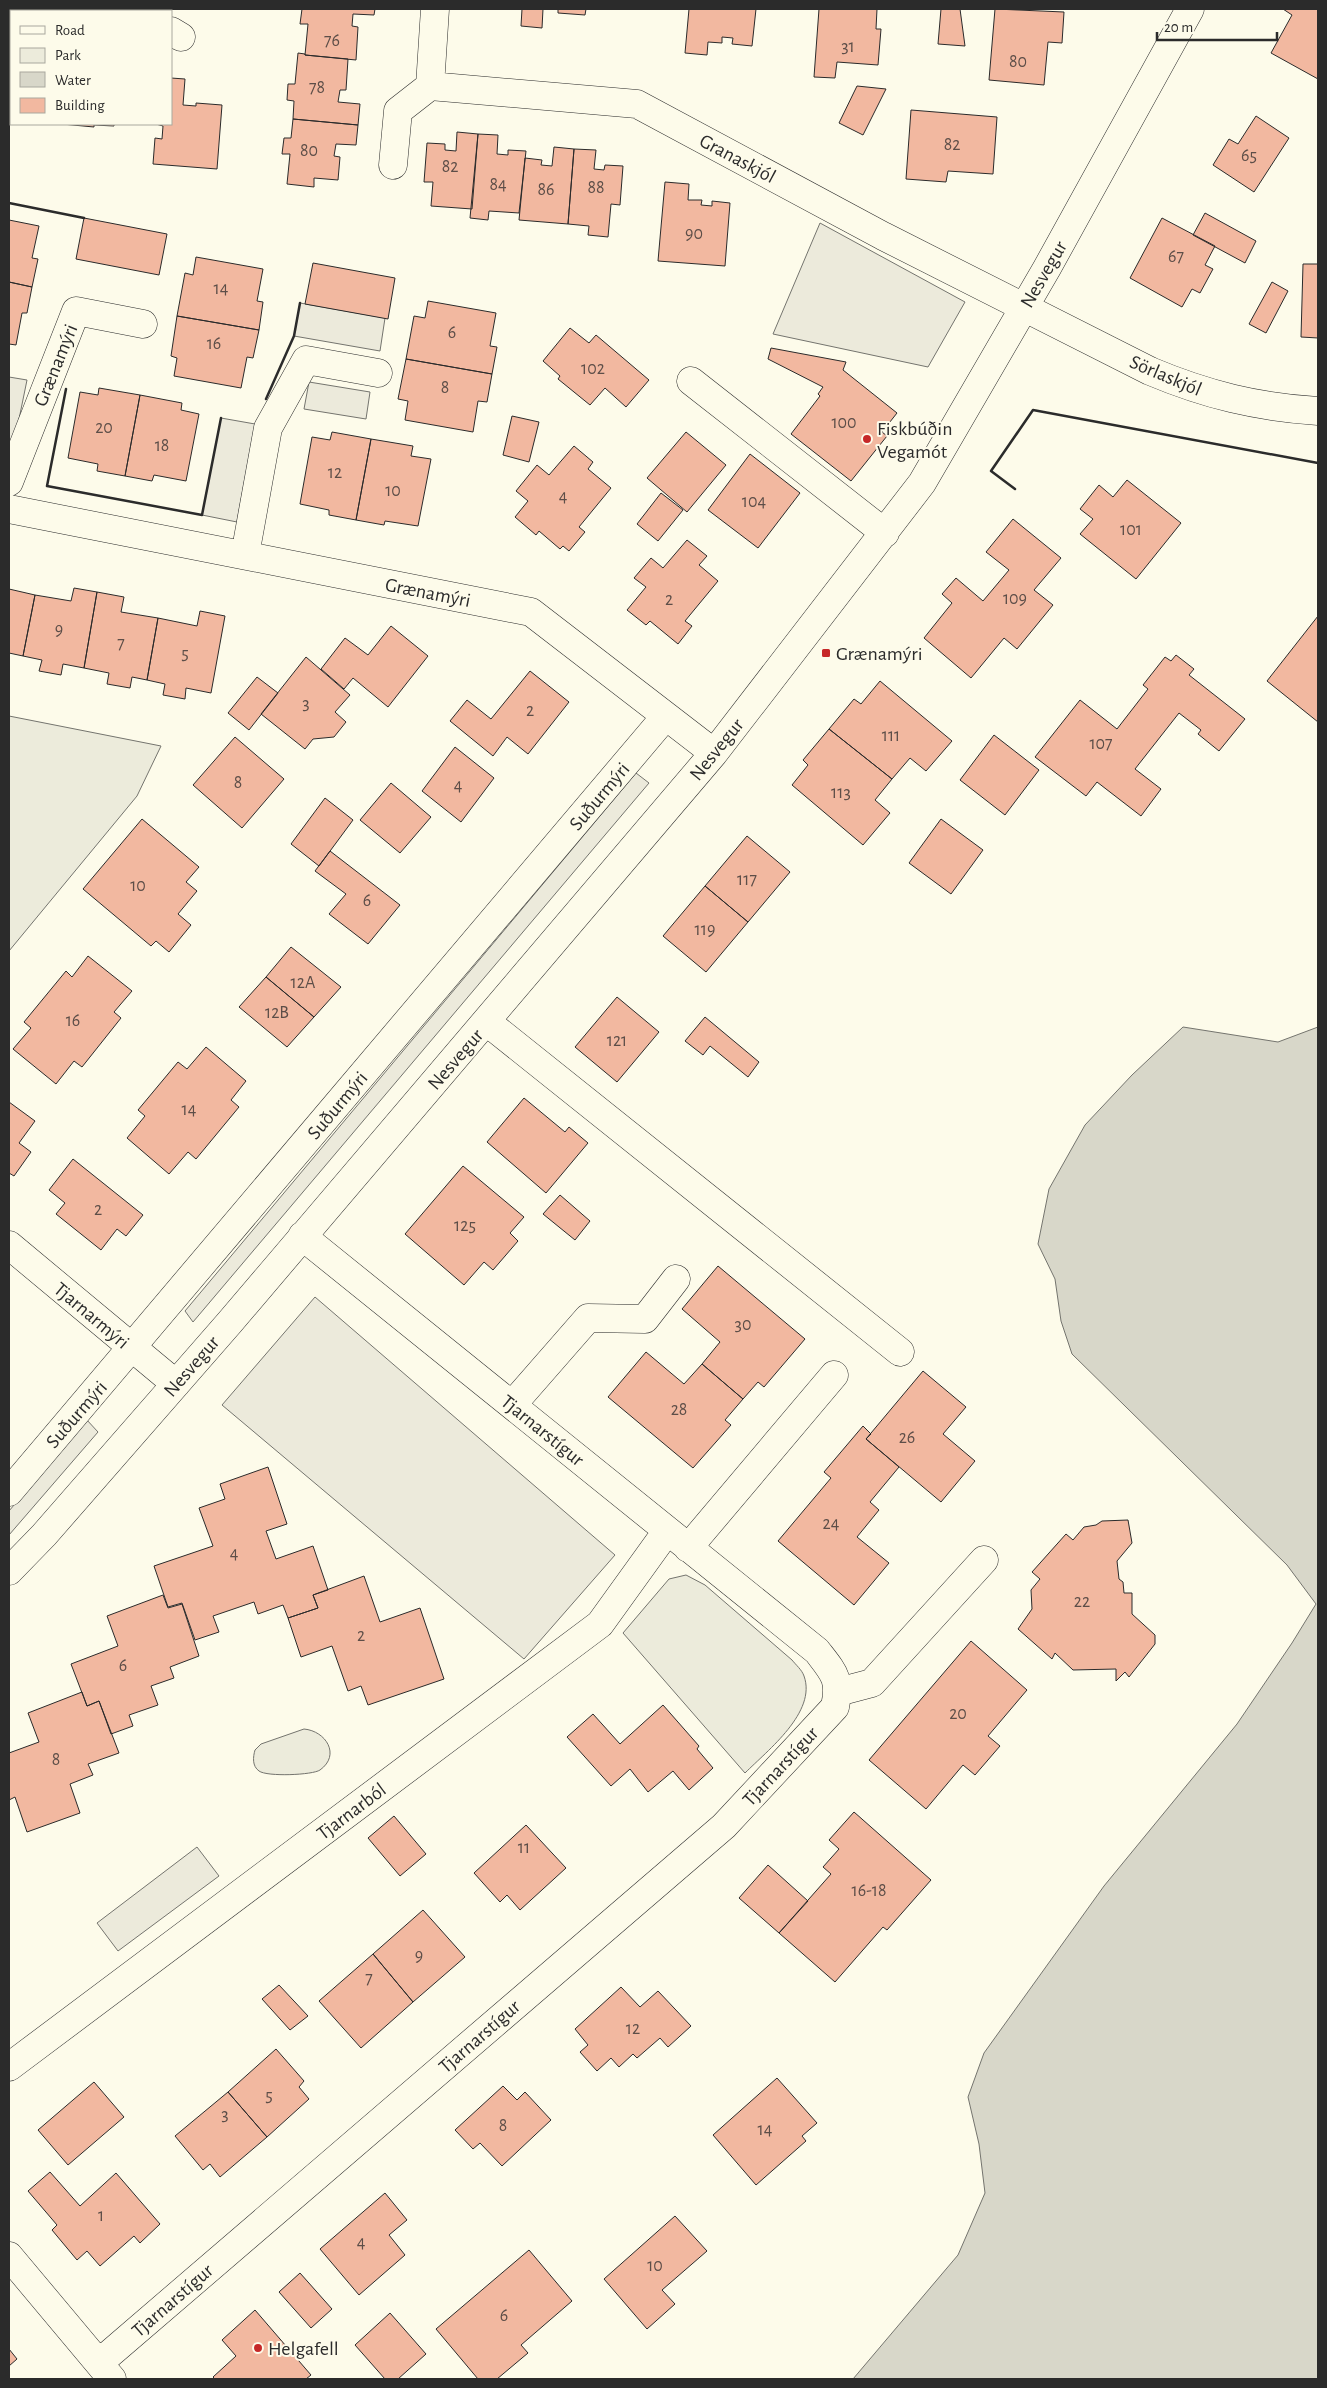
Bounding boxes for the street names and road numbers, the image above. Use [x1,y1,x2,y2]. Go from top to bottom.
street label: Granaskjól [696,131,779,187]
street label: Nesvegur [1017,237,1071,311]
street label: Grænamýri [30,321,81,409]
street label: Sörlaskjól [1127,352,1204,400]
street label: Grænamýri [383,575,472,611]
street label: Nesvegur [686,714,748,784]
street label: Suðurmýri [566,759,634,834]
street label: Nesvegur [424,1025,488,1094]
street label: Suðurmýri [304,1068,372,1143]
street label: Tjarnarmýri [50,1279,133,1353]
street label: Nesvegur [160,1332,224,1401]
street label: Suðurmýri [42,1377,111,1452]
street label: Tjarnarstígur [497,1391,588,1470]
street label: Tjarnarstígur [739,1723,823,1810]
street label: Tjarnarból [313,1780,390,1844]
street label: Tjarnarstígur [435,1996,525,2077]
street label: Tjarnarstígur [128,2260,218,2341]

